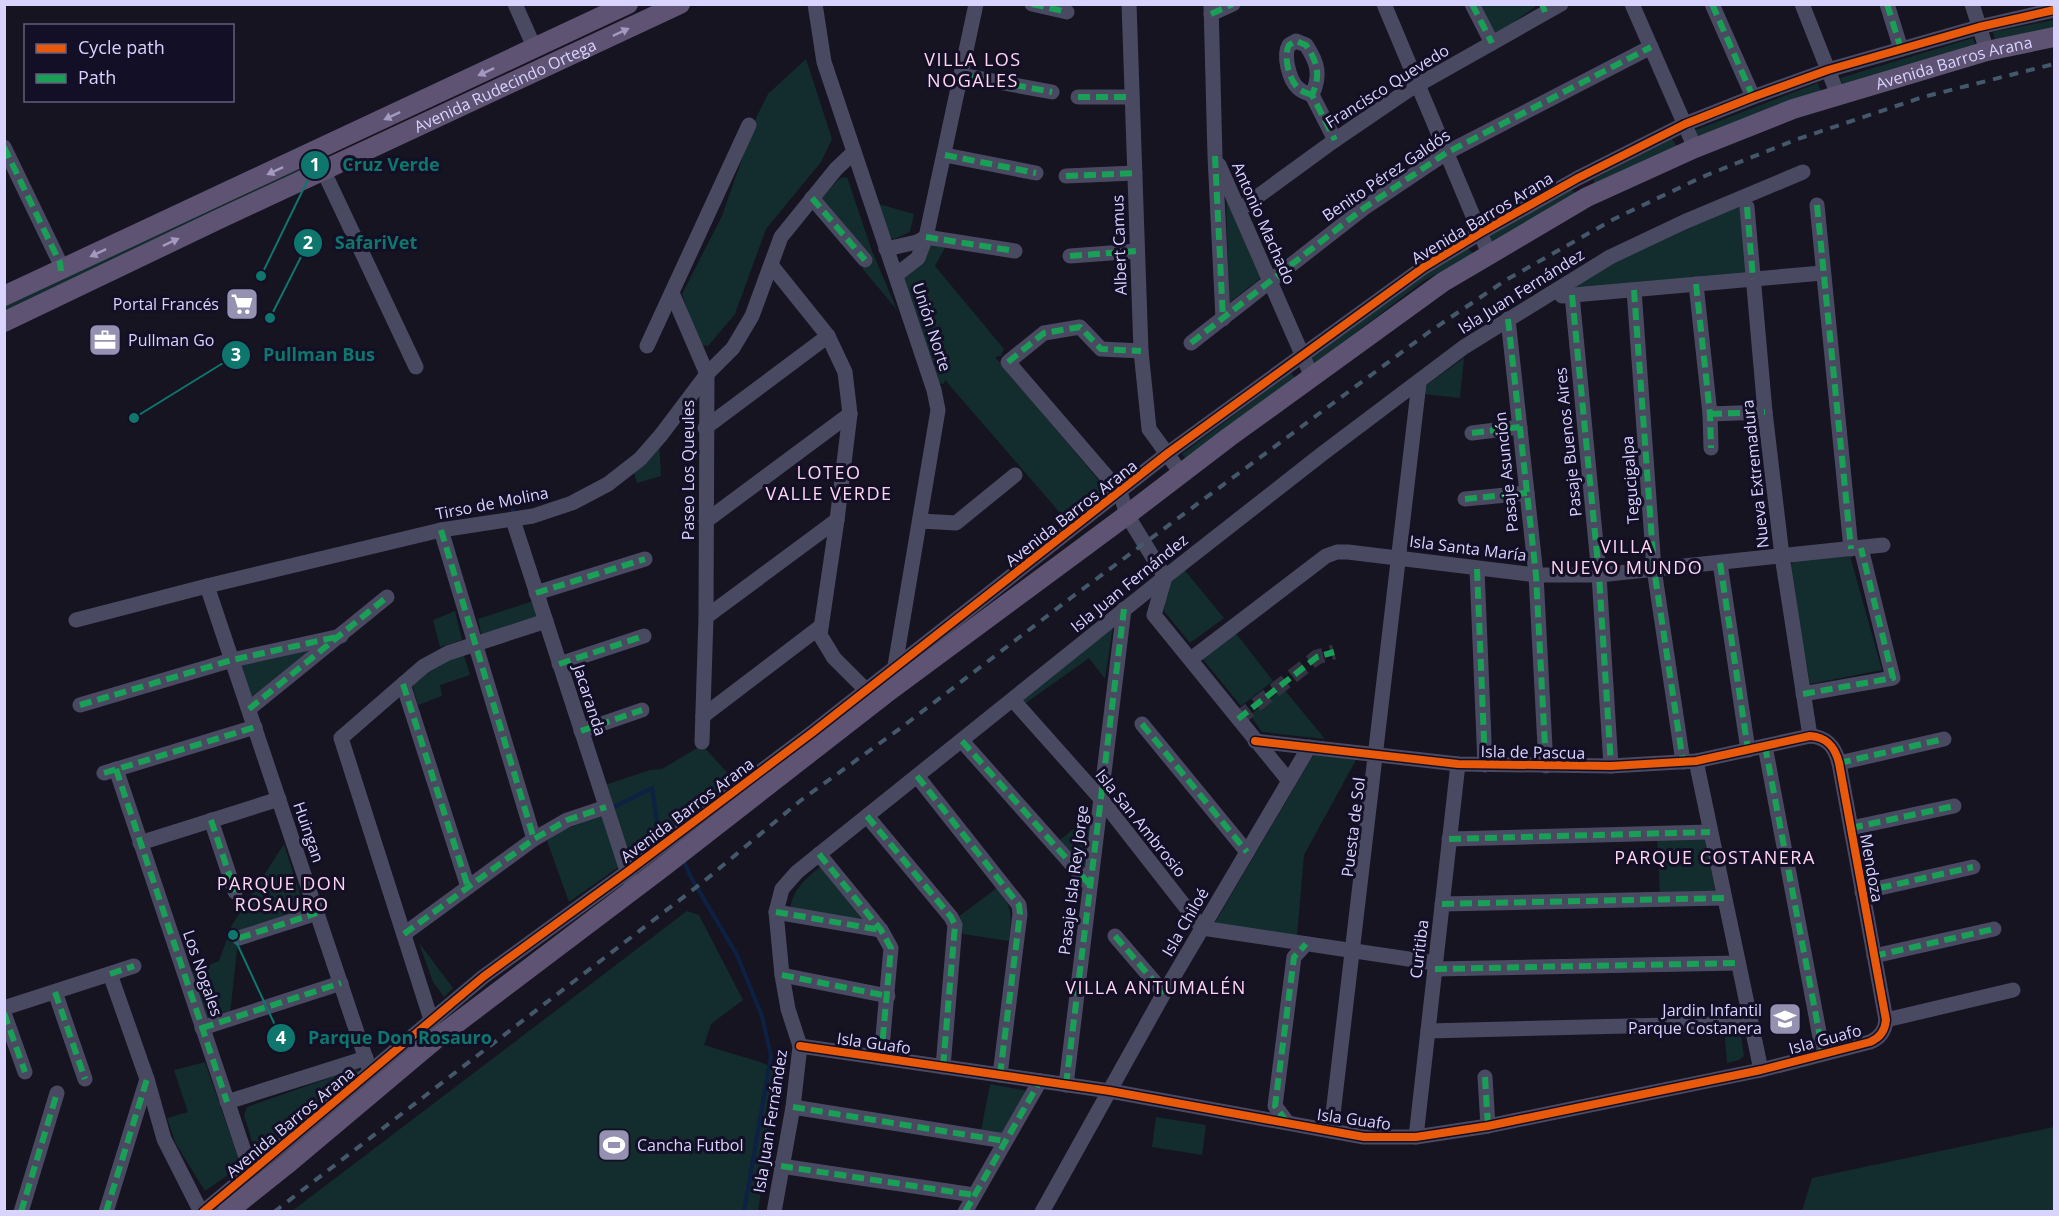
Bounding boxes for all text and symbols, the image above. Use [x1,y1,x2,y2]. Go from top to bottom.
legend [24,24,234,102]
one-way arrow [612,28,629,37]
street label: Avenida Barros Arana [1873,31,2034,95]
street label: Avenida Rudecindo Ortega [410,34,600,138]
text: Cycle path [78,35,165,59]
street label: Francisco Quevedo [1321,39,1453,133]
district label: VILLA LOS NOGALES [924,47,1022,92]
text: Path [78,65,116,89]
one-way arrow [478,67,495,76]
one-way arrow [384,111,401,120]
street label: Benito Pérez Galdós [1318,124,1454,226]
callout: Cruz Verde [300,147,452,183]
text: 1 [310,152,320,176]
text: Cruz Verde [342,152,440,176]
street label: Antonio Machado [1227,158,1301,288]
one-way arrow [266,166,283,175]
street label: Avenida Barros Arana [1407,167,1557,269]
street label: Albert Camus [1106,194,1132,296]
callout: SafariVet [293,225,429,261]
text: 2 [303,230,313,254]
text: SafariVet [335,230,417,254]
one-way arrow [163,238,180,247]
street label: Isla Juan Fernández [1454,243,1588,339]
one-way arrow [89,249,106,258]
street label: Unión Norte [907,280,957,374]
supermarket icon: Portal Francés [224,286,260,322]
place label: Portal Francés [113,293,219,315]
office icon: Pullman Go [87,322,123,358]
place label: Pullman Go [128,329,214,351]
callout: Pullman Bus [221,337,387,373]
text: 3 [231,342,241,366]
text: Pullman Bus [263,342,375,366]
street label: Pasaje Buenos Aires [1549,366,1587,518]
street label: Nueva Extremadura [1736,399,1774,549]
street label: Paseo Los Queules [677,400,699,540]
street label: Pasaje Asunción [1489,411,1523,533]
street label: Tegucigalpa [1616,435,1644,525]
street label: Avenida Barros Arana [1000,455,1142,571]
district label: LOTEO VALLE VERDE [766,460,893,505]
street label: Tirso de Molina [434,481,550,525]
street label: Isla Juan Fernández [1066,529,1192,637]
street label: Isla Santa María [1408,530,1528,566]
district label: VILLA NUEVO MUNDO [1551,534,1703,579]
street label: Jacaranda [568,660,612,738]
street label: Isla de Pascua [1481,740,1585,764]
street label: Avenida Barros Arana [616,753,758,867]
street label: Isla San Ambrosio [1091,764,1191,882]
street label: Puesta de Sol [1336,776,1370,878]
street label: Huingan [288,799,330,865]
street label: Pasaje Isla Rey Jorge [1053,804,1093,956]
street label: Mendoza [1855,832,1889,904]
district label: PARQUE COSTANERA [1614,845,1816,869]
district label: PARQUE DON ROSAURO [217,871,347,916]
street label: Isla Chiloé [1157,884,1213,960]
street label: Curitiba [1404,918,1434,980]
street label: Los Nogales [178,927,228,1019]
district label: VILLA ANTUMALÉN [1065,975,1247,999]
place label: Jardin Infantil Parque Costanera [1628,999,1762,1039]
school or university icon: Jardin Infantil Parque Costanera [1767,1001,1803,1037]
street label: Isla Guafo [1786,1019,1864,1059]
callout: Parque Don Rosauro [266,1020,504,1056]
text: 4 [276,1025,286,1049]
text: Parque Don Rosauro [308,1025,492,1049]
street label: Isla Guafo [836,1027,912,1059]
street label: Isla Juan Fernández [748,1048,792,1194]
street label: Avenida Barros Arana [221,1062,359,1182]
street label: Isla Guafo [1316,1103,1392,1135]
sports icon: Cancha Futbol [596,1127,632,1163]
place label: Cancha Futbol [637,1134,744,1156]

